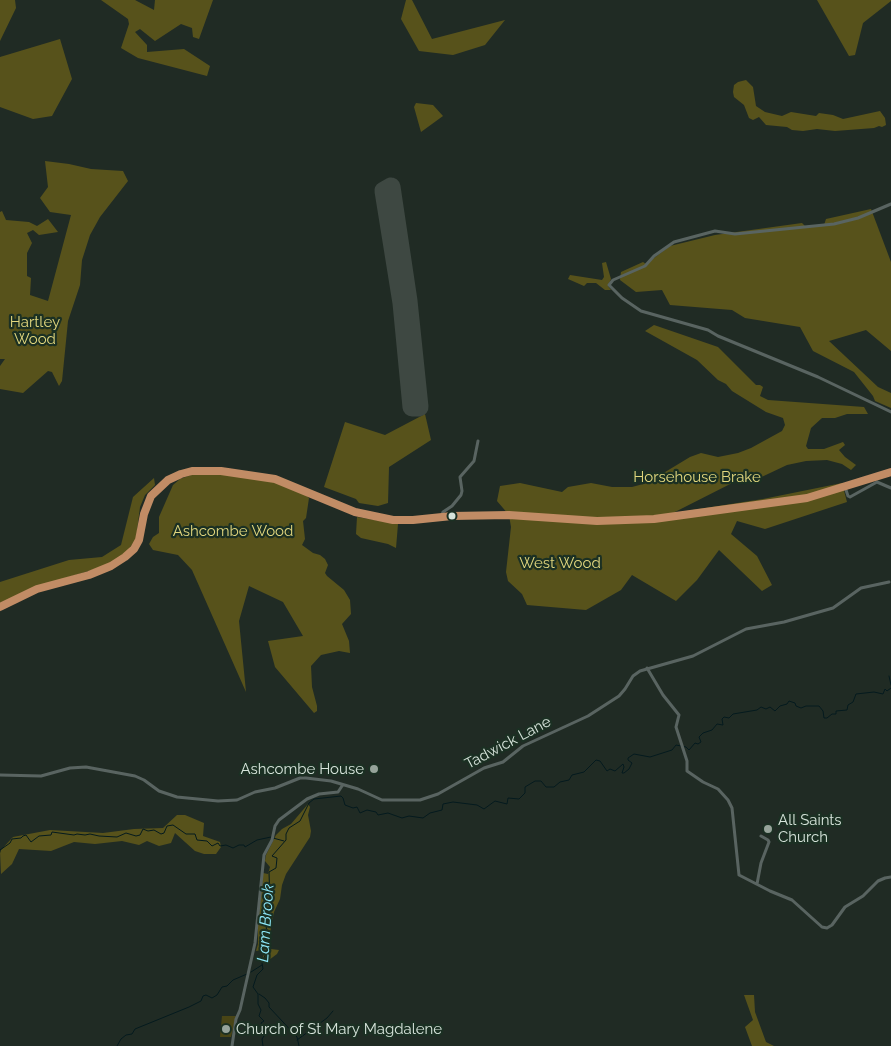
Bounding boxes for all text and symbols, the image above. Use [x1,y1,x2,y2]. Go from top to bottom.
park label: Hartley Wood [10,313,60,348]
park label: Horsehouse Brake [633,468,761,486]
unlabelled marker [447,511,457,521]
park label: Ashcombe Wood [173,522,293,540]
park label: West Wood [519,554,601,572]
street label: Tadwick Lane [462,713,554,773]
place label: Ashcombe House [240,760,364,778]
marker: Ashcombe House [368,763,380,775]
place label: All Saints Church [778,811,842,846]
marker: All Saints Church [762,823,774,835]
water label: Lam Brook [254,883,278,963]
place label: Church of St Mary Magdalene [236,1020,442,1038]
marker: Church of St Mary Magdalene [220,1023,232,1035]

